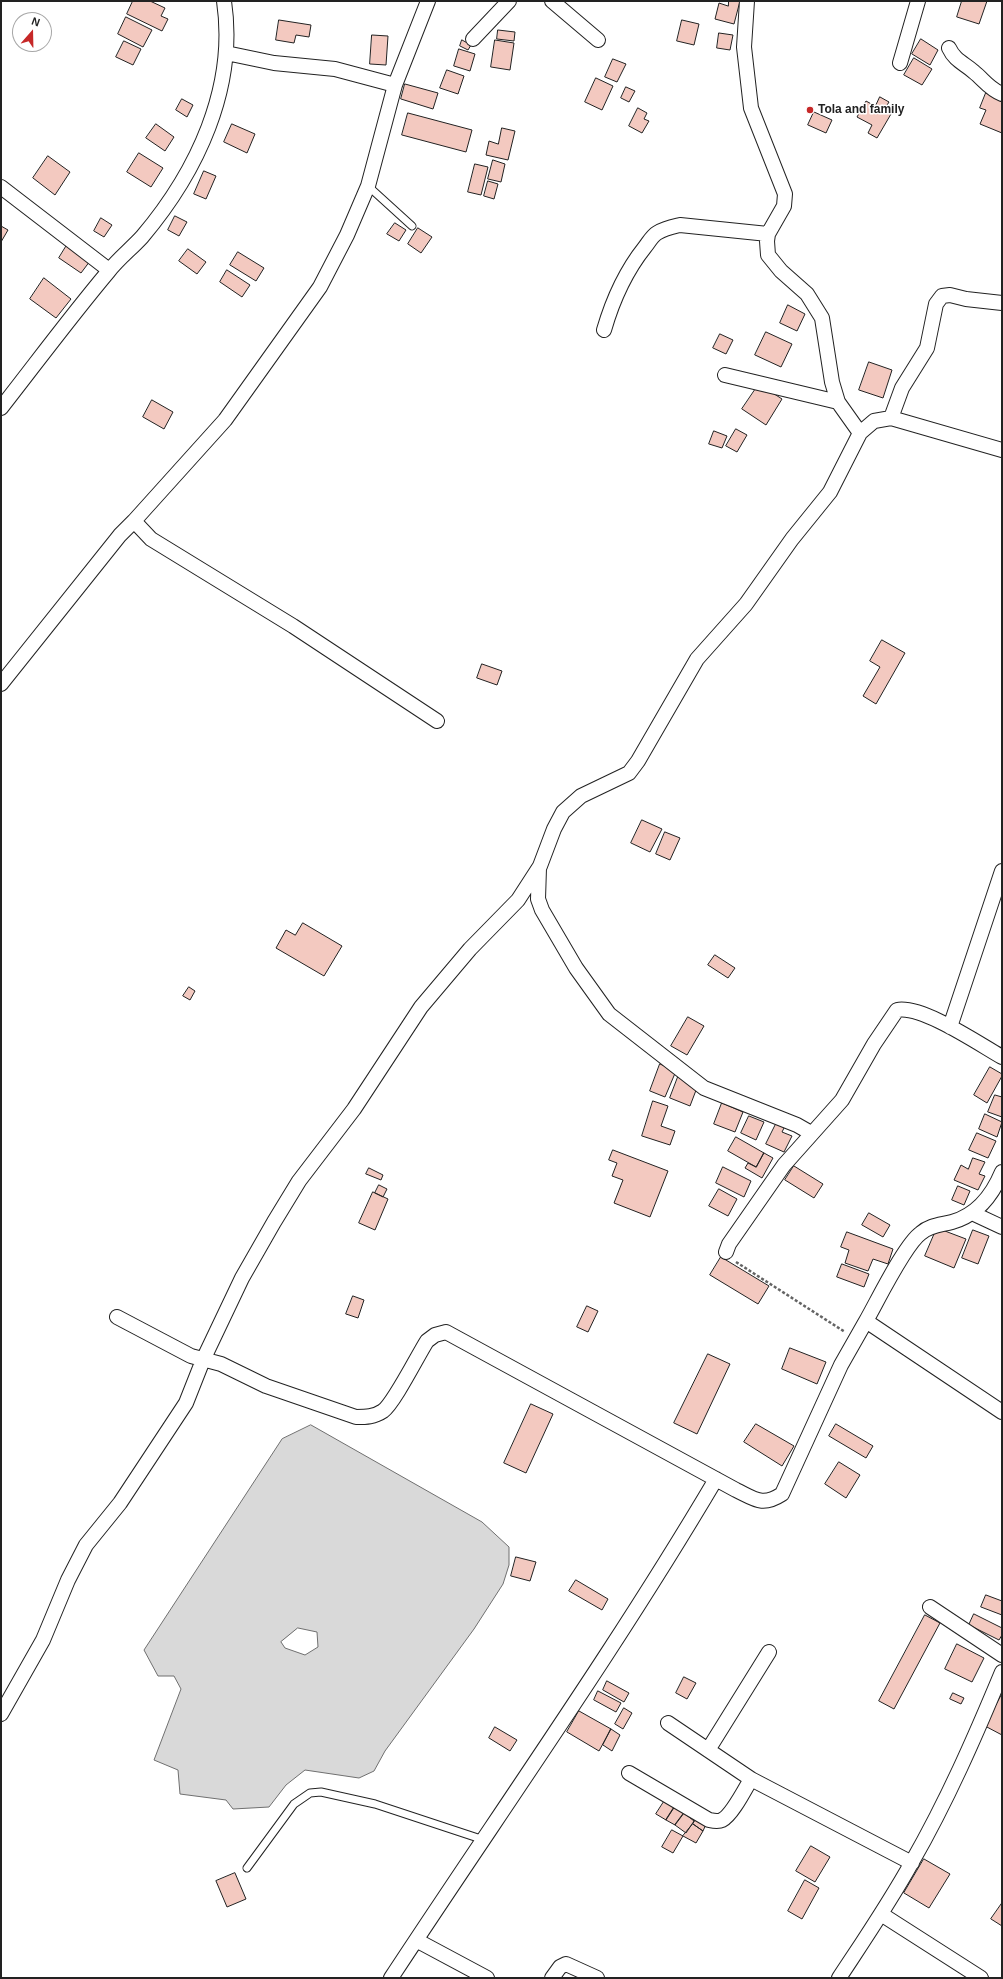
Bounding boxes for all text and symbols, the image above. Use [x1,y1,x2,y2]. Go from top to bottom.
north arrow [12,12,52,52]
text: N [30,15,42,29]
place label: Tola and family [818,103,904,117]
marker: Tola and family [805,105,815,115]

